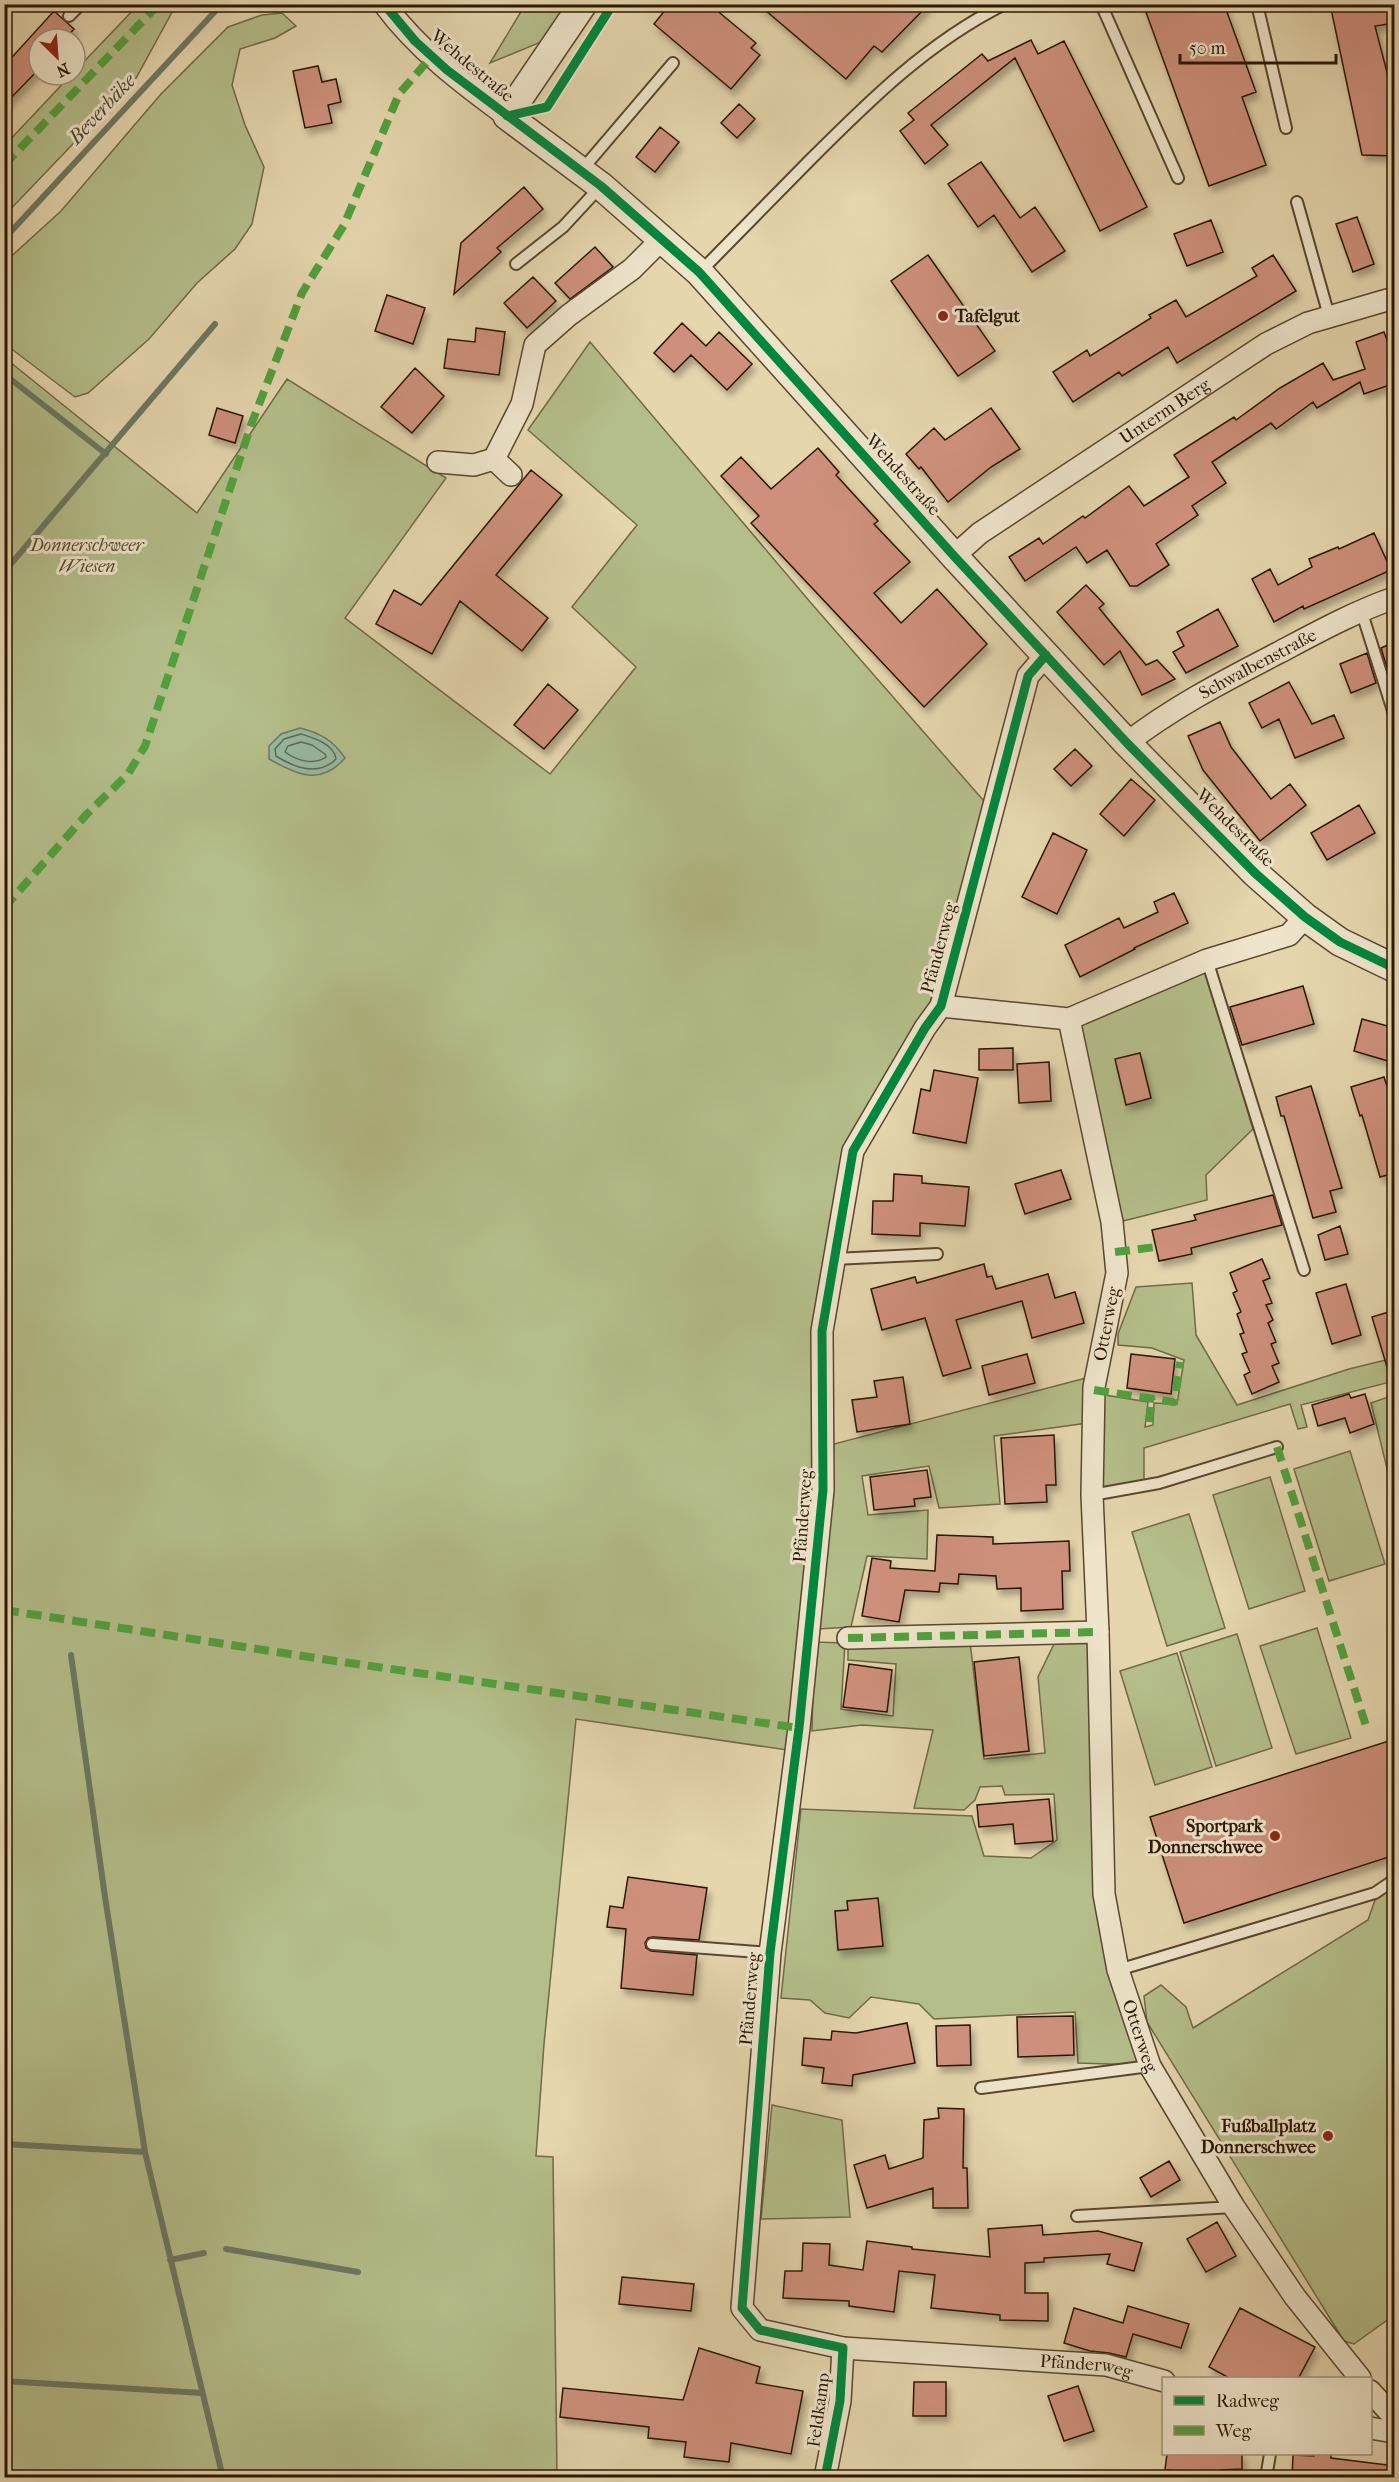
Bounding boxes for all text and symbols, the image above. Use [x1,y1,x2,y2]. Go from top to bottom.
street label: Wehdestraße [425,25,518,107]
north arrow [27,27,87,87]
scale bar [1180,27,1336,65]
text: 50 m [1189,38,1226,59]
text: N [53,59,73,82]
water label: Beverbäke [63,69,141,150]
place label: Tafelgut [954,306,1020,327]
marker: Tafelgut [936,309,950,323]
street label: Unterm Berg [1115,373,1214,448]
street label: Wehdestraße [860,429,945,520]
park label: Donnerschweer Wiesen [29,535,146,577]
street label: Schwalbenstraße [1195,624,1320,704]
street label: Wehdestraße [1191,784,1279,872]
street label: Pfänderweg [917,900,961,996]
street label: Otterweg [1090,1285,1125,1363]
street label: Pfänderweg [789,1468,817,1563]
place label: Sportpark Donnerschwee [1148,1816,1264,1858]
marker: Sportpark Donnerschwee [1268,1829,1282,1843]
street label: Pfänderweg [735,1951,765,2047]
street label: Otterweg [1118,1997,1162,2077]
place label: Fußballplatz Donnerschwee [1201,2116,1316,2158]
marker: Fußballplatz Donnerschwee [1321,2129,1335,2143]
street label: Pfänderweg [1039,2350,1136,2383]
street label: Feldkamp [803,2371,835,2449]
legend [1162,2377,1372,2455]
text: Radweg [1216,2391,1279,2412]
text: Weg [1215,2421,1251,2442]

